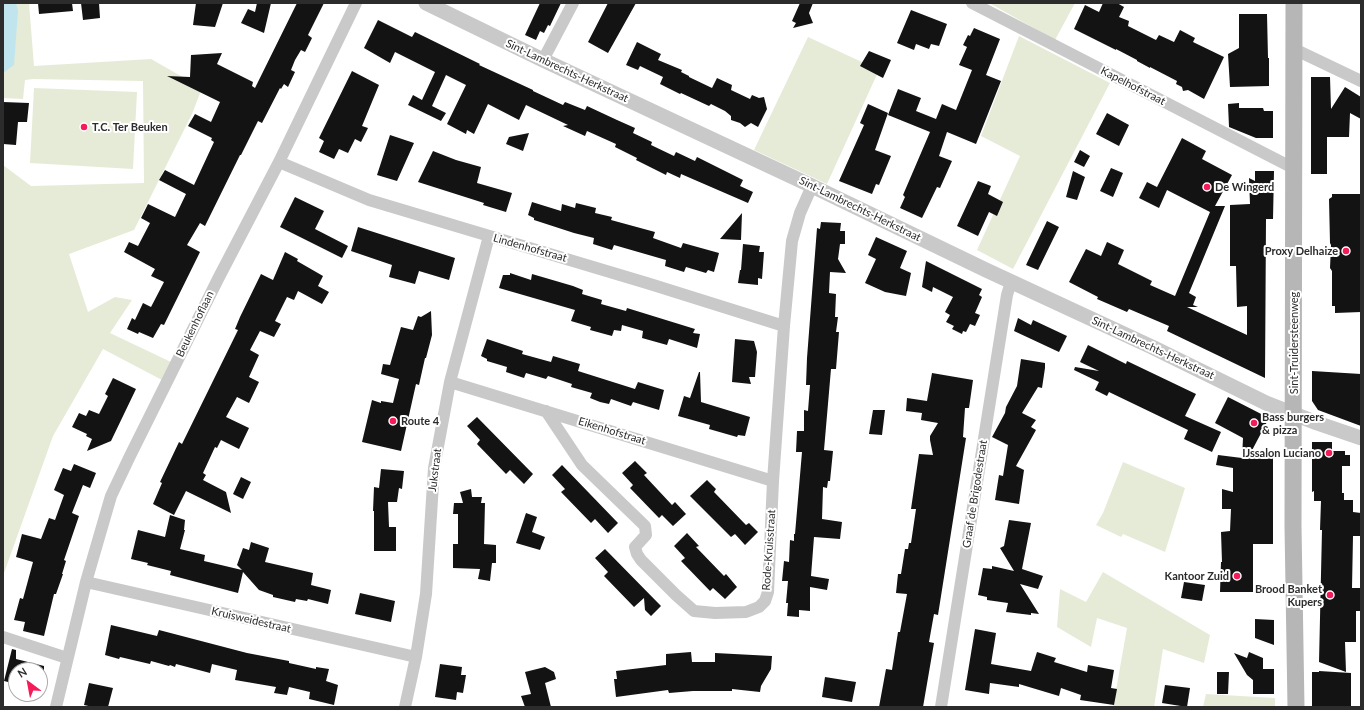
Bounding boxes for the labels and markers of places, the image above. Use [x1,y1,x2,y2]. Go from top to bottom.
place label: T.C. Ter Beuken [92,120,168,134]
marker: T.C. Ter Beuken [79,122,89,132]
place label: De Wingerd [1215,180,1274,194]
marker: De Wingerd [1202,182,1212,192]
place label: Proxy Delhaize [1265,244,1338,258]
marker: Proxy Delhaize [1341,246,1351,256]
place label: Bass burgers & pizza [1262,410,1324,436]
place label: Route 4 [401,414,439,428]
marker: Route 4 [388,416,398,426]
marker: Bass burgers & pizza [1249,418,1259,428]
place label: IJssalon Luciano [1242,446,1321,460]
marker: IJssalon Luciano [1324,448,1334,458]
place label: Kantoor Zuid [1165,569,1229,583]
marker: Kantoor Zuid [1232,571,1242,581]
place label: Brood Banket Kupers [1255,582,1322,608]
marker: Brood Banket Kupers [1325,590,1335,600]

